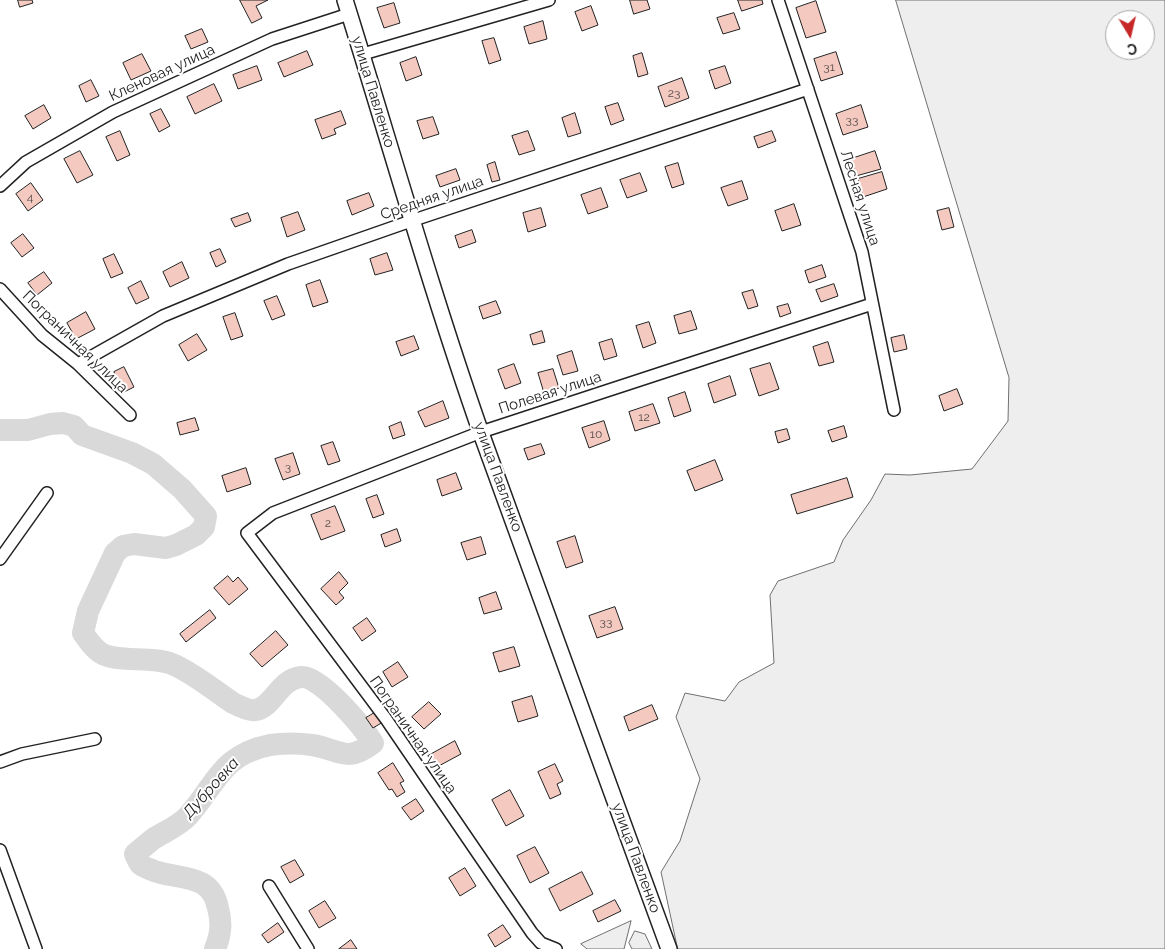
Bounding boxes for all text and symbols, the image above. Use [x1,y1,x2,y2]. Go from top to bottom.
north arrow [1105,10,1155,60]
street label: улица Павленко [347,34,399,150]
text: С [1126,40,1138,57]
street label: Кленовая улица [106,41,218,105]
house number: 31 [823,60,835,74]
house number: 23 [668,86,680,100]
house number: 33 [846,113,858,127]
street label: Лесная улица [836,148,884,248]
street label: Средняя улица [378,172,486,224]
house number: 4 [27,190,33,204]
street label: Пограничная улица [19,287,131,397]
street label: Полевая улица [496,368,604,418]
house number: 12 [638,410,650,424]
street label: улица Павленко [470,420,526,534]
house number: 10 [590,427,602,441]
house number: 3 [285,460,291,474]
house number: 2 [325,516,331,530]
house number: 33 [600,615,612,629]
street label: Пограничная улица [366,673,460,797]
water label: Дубровка [179,754,243,822]
street label: улица Павленко [608,801,664,915]

